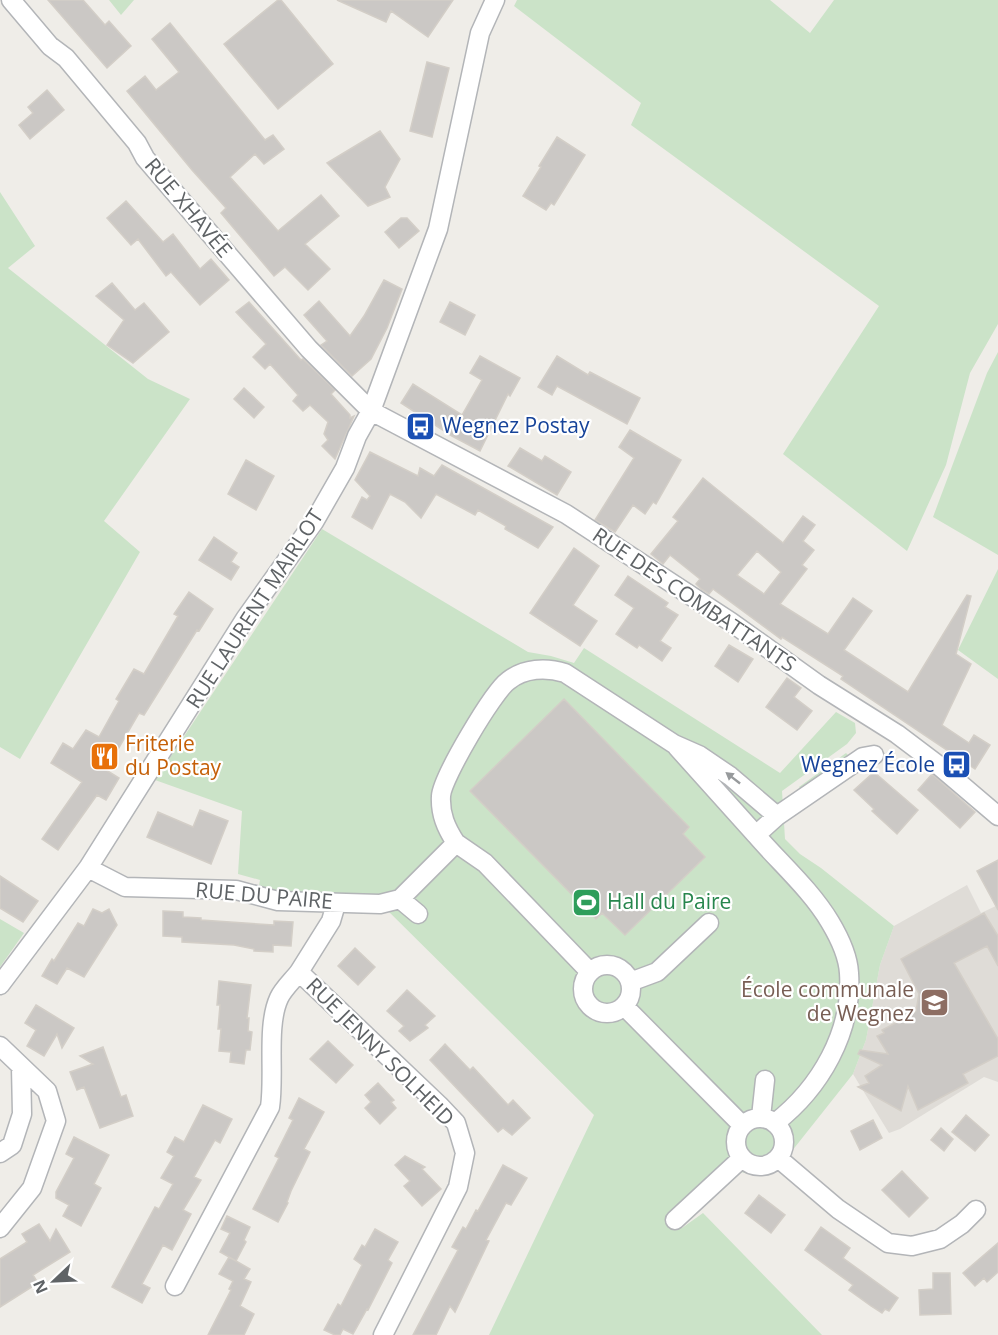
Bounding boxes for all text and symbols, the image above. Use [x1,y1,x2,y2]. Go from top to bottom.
street label: RUE XHAVÉE [139,152,239,263]
bus stop icon: Wegnez Postay [405,410,437,442]
place label: Wegnez Postay [442,411,590,439]
street label: RUE LAURENT MAIRLOT [179,503,329,713]
street label: RUE DES COMBATTANTS [587,520,802,678]
place label: Friterie du Postay [125,729,222,781]
restaurant icon: Friterie du Postay [88,740,120,772]
bus stop icon: Wegnez École [940,749,972,781]
place label: Wegnez École [801,750,935,778]
one-way arrow [725,773,740,785]
street label: RUE DU PAIRE [194,875,334,915]
sports icon: Hall du Paire [570,886,602,918]
place label: Hall du Paire [607,887,731,915]
street label: RUE JENNY SOLHEID [301,971,461,1131]
place label: École communale de Wegnez [741,975,914,1027]
school or university icon: École communale de Wegnez [919,986,951,1018]
north arrow [24,1251,84,1311]
text: N [28,1277,53,1297]

